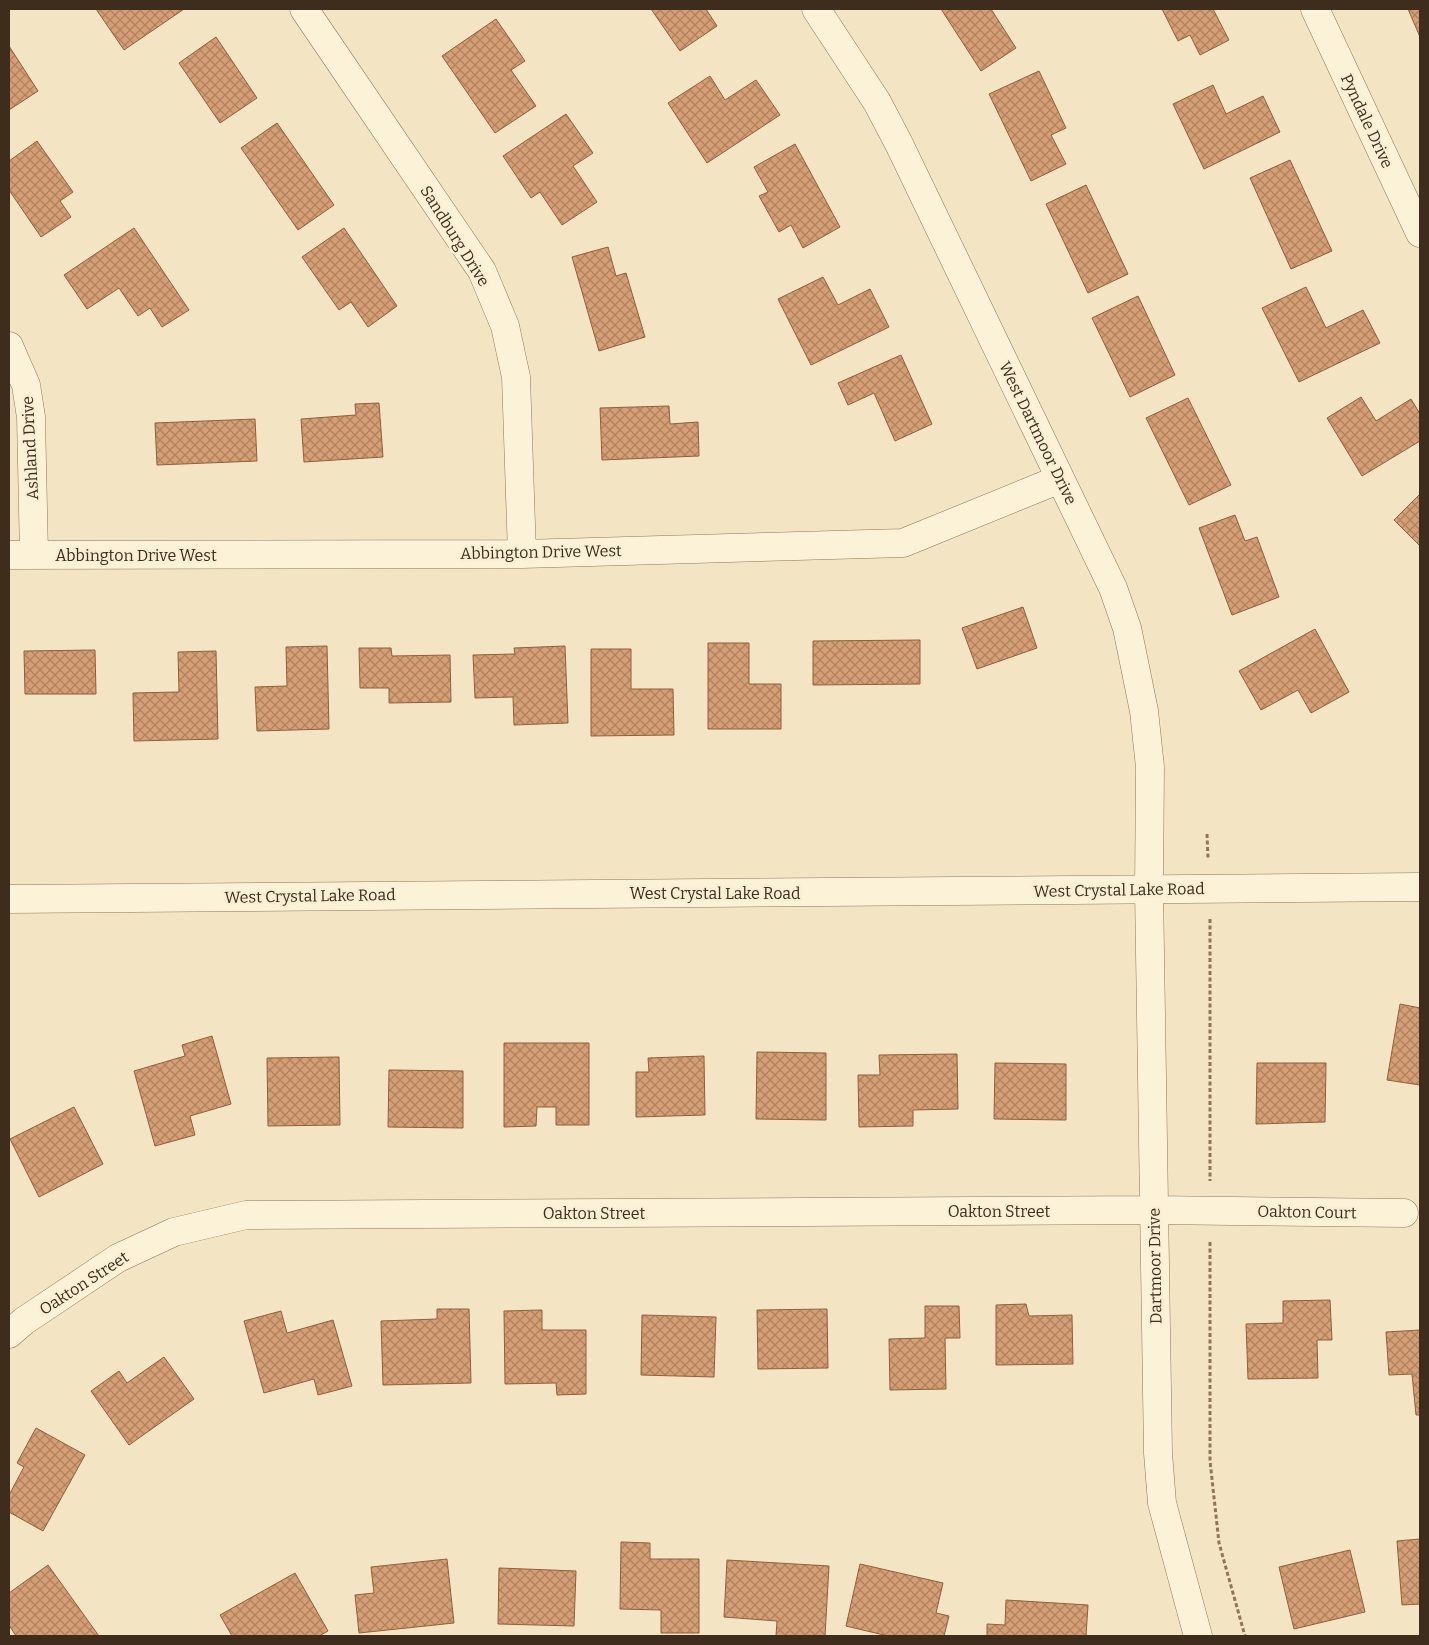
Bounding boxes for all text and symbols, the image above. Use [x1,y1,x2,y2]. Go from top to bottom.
street label: Pyndale Drive [1337,71,1397,171]
street label: Sandburg Drive [416,182,494,290]
street label: West Dartmoor Drive [995,358,1081,508]
street label: Ashland Drive [18,396,42,500]
street label: Abbington Drive West [460,541,622,563]
street label: Abbington Drive West [55,546,217,565]
street label: West Crystal Lake Road [1033,879,1205,901]
street label: West Crystal Lake Road [629,884,801,903]
street label: West Crystal Lake Road [224,885,396,907]
street label: Oakton Street [948,1202,1050,1221]
street label: Oakton Court [1257,1202,1357,1222]
street label: Oakton Street [543,1204,645,1223]
street label: Dartmoor Drive [1144,1208,1166,1324]
street label: Oakton Street [36,1247,132,1319]

